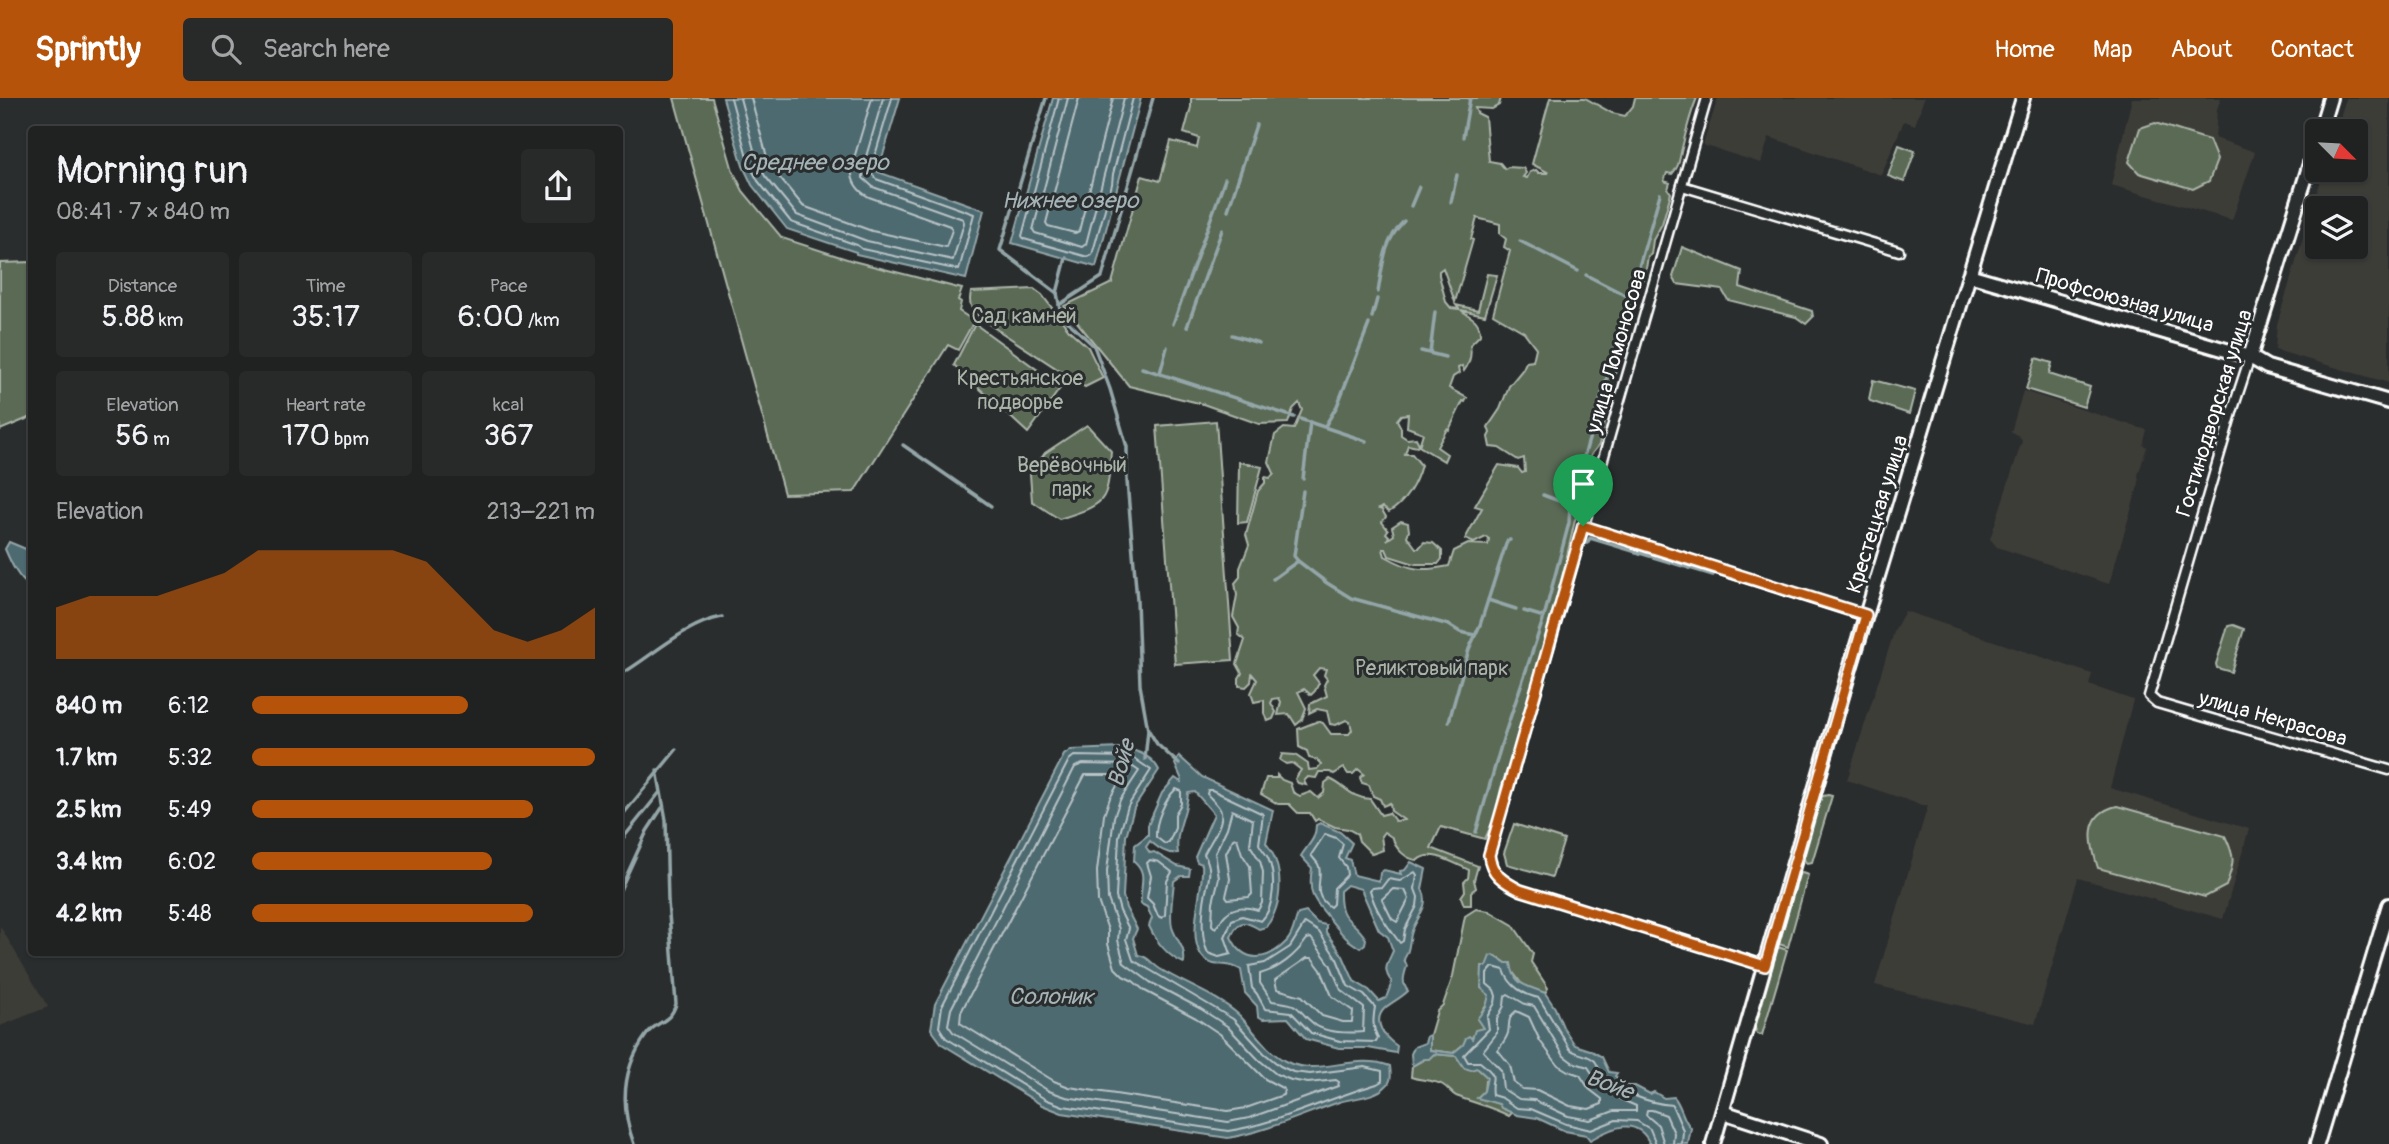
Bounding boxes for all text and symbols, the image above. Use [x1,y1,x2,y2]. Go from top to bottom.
search box [183,18,673,81]
text: Sprintly [35,29,141,70]
icon: search [207,30,245,68]
text: Search here [263,33,390,65]
text: Home [1994,35,2055,64]
text: Map [2093,35,2133,64]
text: About [2171,35,2233,64]
text: Contact [2271,35,2354,64]
north arrow [2305,119,2368,182]
map controls [2305,119,2368,259]
text: Morning run [56,147,248,195]
water label: Среднее озеро [741,148,890,177]
button: share [521,149,595,223]
water label: Нижнее озеро [1002,186,1140,215]
button: layers [2305,196,2368,259]
text: 08:41 · 7 × 840 m [56,197,230,226]
street label: Профсоюзная улица [2033,262,2217,339]
street label: улица Ломоносова [1580,266,1653,437]
text: Distance [108,274,177,298]
text: Time [306,274,345,298]
text: Pace [490,274,527,298]
text: 5.88 [102,298,155,335]
text: 35:17 [291,298,360,335]
text: 6:00 [457,298,524,335]
park label: Сад камней [971,303,1077,330]
street label: Гостинодворская улица [2170,306,2259,520]
text: km [155,308,184,332]
text: /km [524,308,560,332]
park label: Крестьянское подворье [957,365,1084,416]
text: Elevation [106,393,179,417]
text: Heart rate [285,393,366,417]
text: kcal [493,393,524,417]
text: 56 [115,417,149,454]
text: 170 [282,417,330,454]
text: 367 [484,417,533,454]
text: m [149,427,170,451]
text: bpm [330,427,369,451]
street label: Крестецкая улица [1841,432,1914,596]
park label: Верёвочный парк [1017,452,1127,503]
pin [1553,454,1613,526]
icon: arrive [1564,465,1602,503]
text: Elevation [56,497,144,526]
text: 213–221 m [487,497,595,526]
park label: Реликтовый парк [1355,655,1509,682]
street label: улица Некрасова [2195,684,2350,753]
text: 840 m [56,691,122,720]
text: 6:12 [168,691,209,720]
water label: Войе [1101,734,1142,790]
text: 1.7 km [56,743,117,772]
text: 5:32 [168,743,212,772]
text: 2.5 km [56,795,121,824]
text: 5:49 [168,795,212,824]
text: 3.4 km [56,847,122,876]
text: 6:02 [168,847,216,876]
text: 4.2 km [56,899,122,928]
text: 5:48 [168,899,212,928]
water label: Солоник [1009,982,1095,1011]
water label: Войе [1582,1063,1640,1107]

